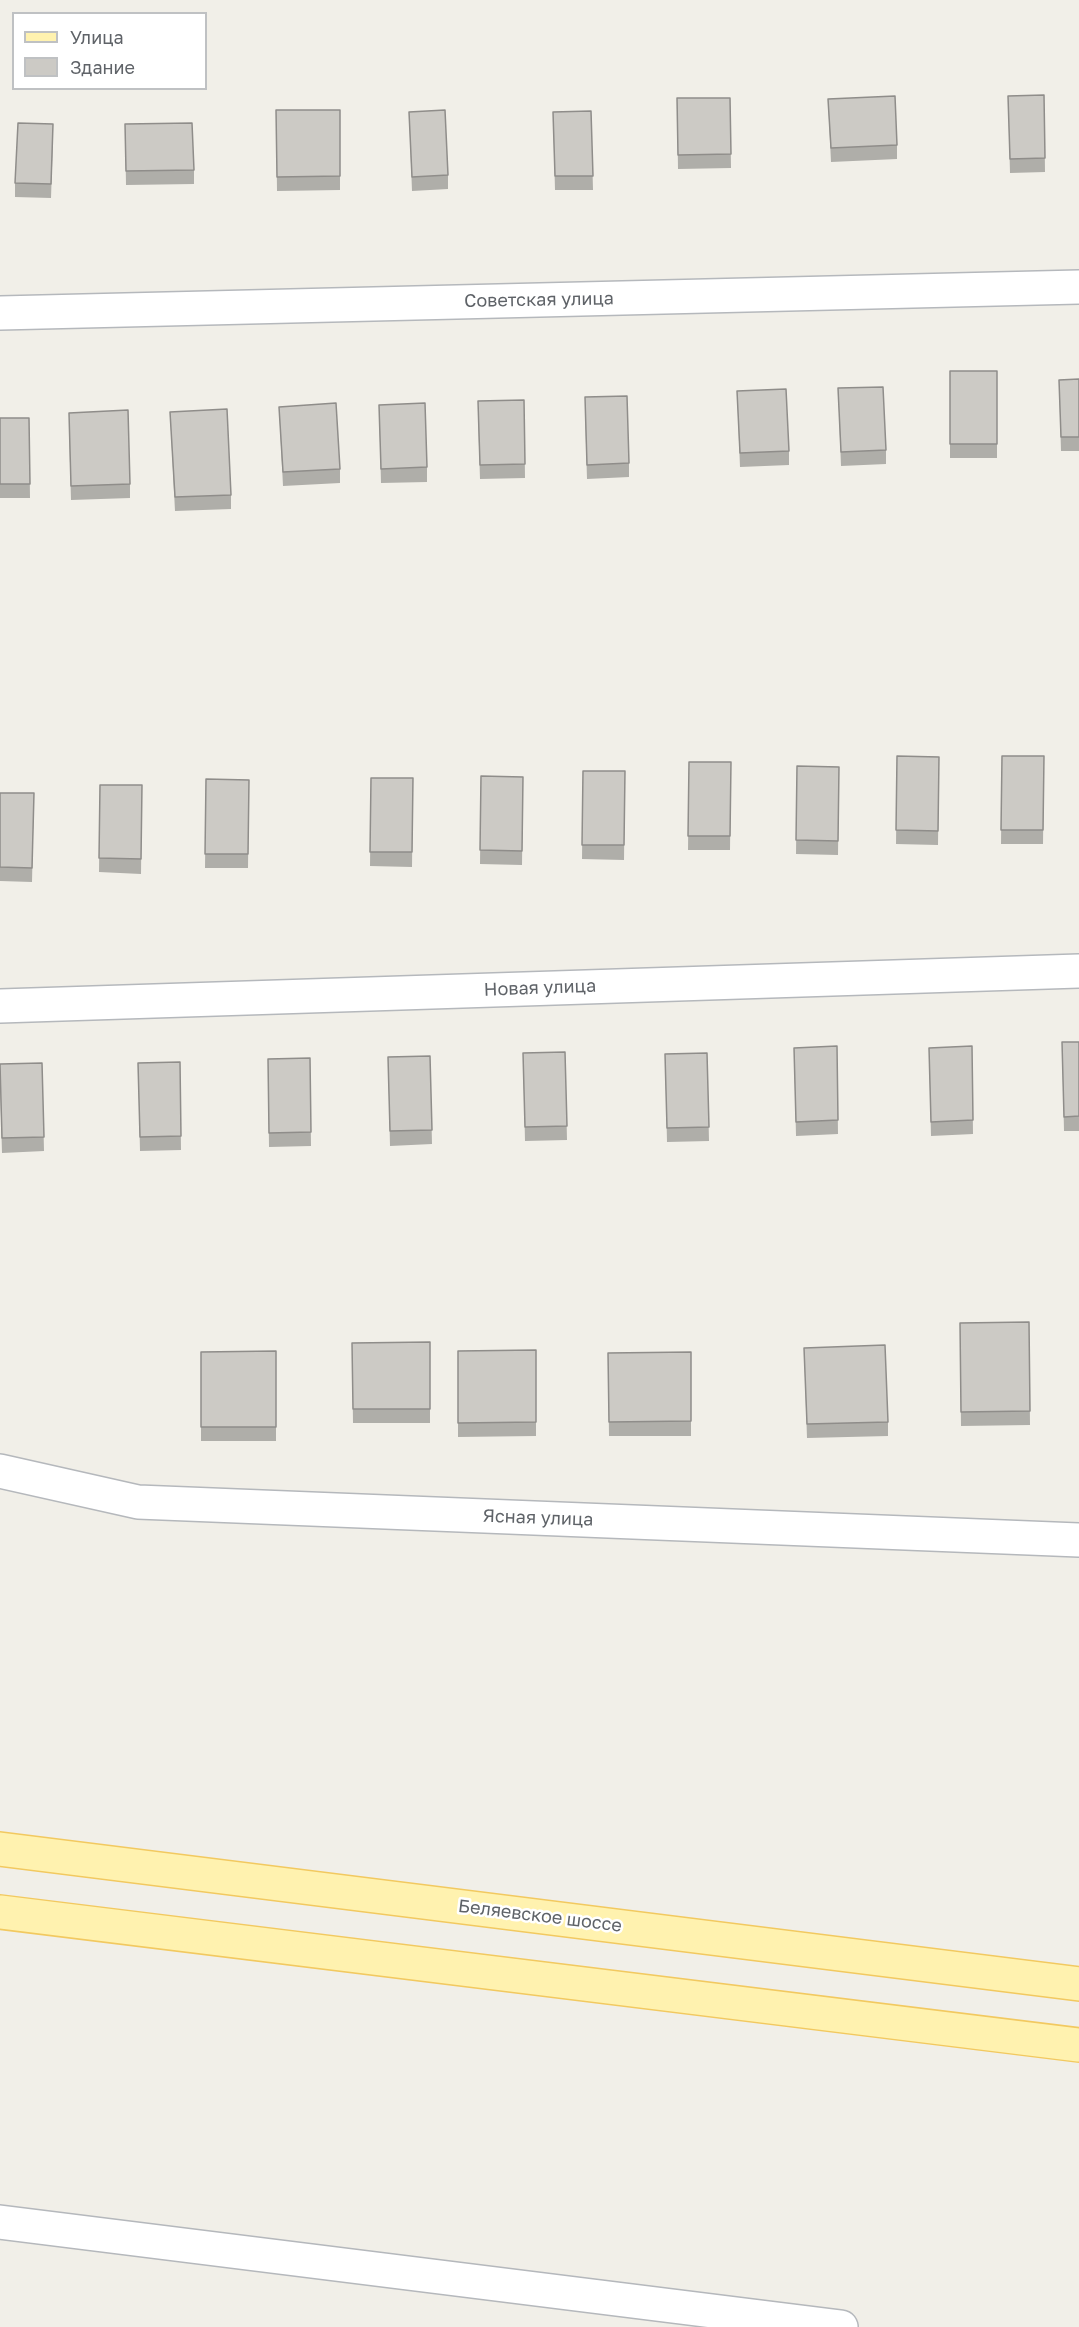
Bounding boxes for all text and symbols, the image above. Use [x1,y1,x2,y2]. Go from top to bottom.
legend [12,12,207,90]
text: Улица [70,26,124,48]
text: Здание [70,56,135,78]
street label: Советская улица [464,288,614,312]
street label: Новая улица [483,975,597,1001]
street label: Ясная улица [482,1505,594,1531]
street label: Беляевское шоссе [457,1895,623,1937]

